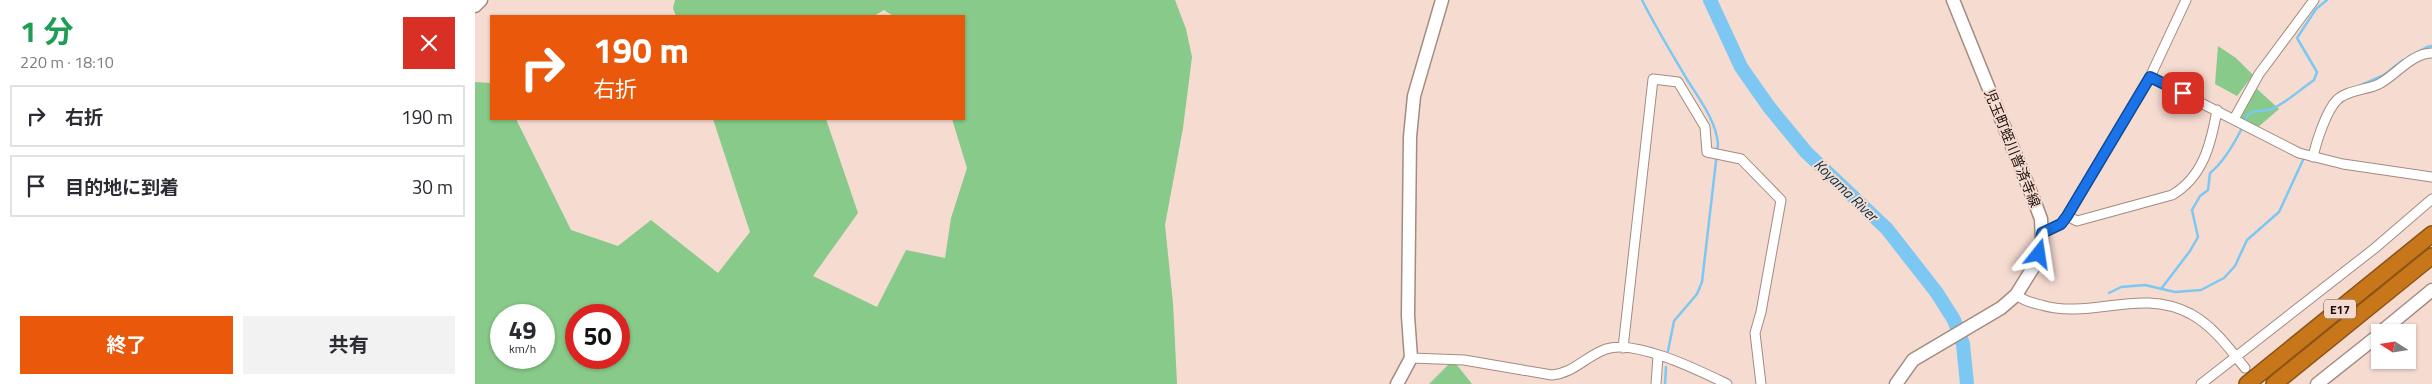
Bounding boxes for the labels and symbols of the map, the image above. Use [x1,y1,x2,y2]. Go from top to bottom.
pin [2162,72,2204,114]
street label: 児玉町蛭川普済寺線 [1980,86,2046,210]
water label: Koyama River [1809,154,1885,228]
position arrow [2012,227,2064,279]
road number: E17 [2324,300,2356,318]
speed limit sign: 50 [565,304,630,369]
north arrow [2371,324,2416,369]

